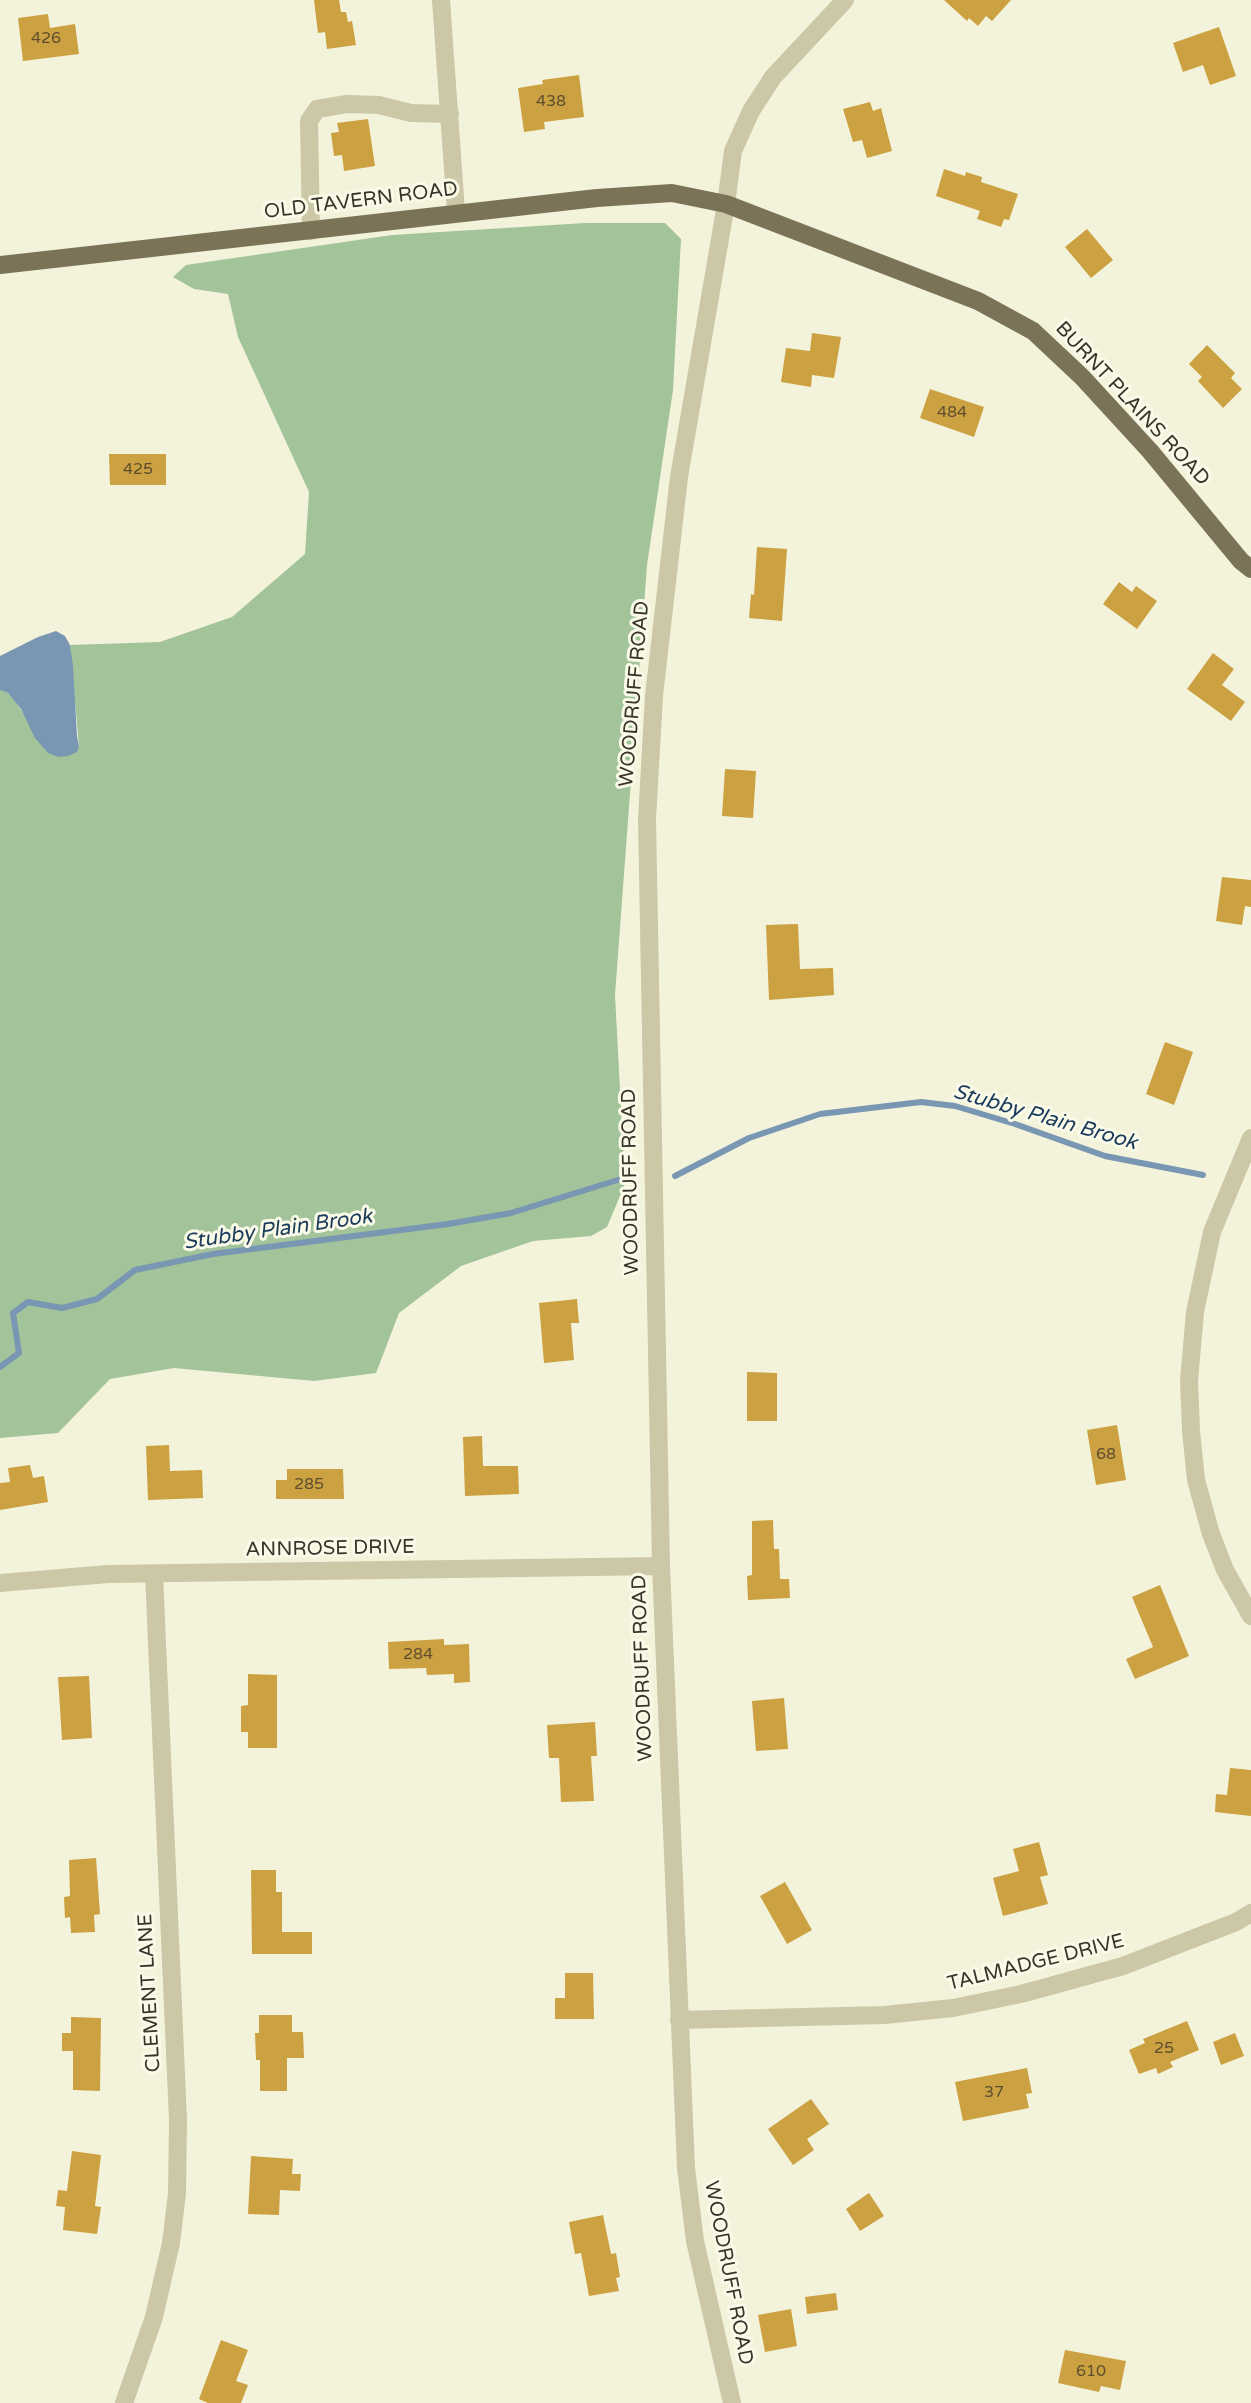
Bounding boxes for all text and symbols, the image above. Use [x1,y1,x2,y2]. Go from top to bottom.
house number: 426 [31,29,61,49]
house number: 438 [536,92,566,112]
street label: OLD TAVERN ROAD [263,177,459,225]
street label: BURNT PLAINS ROAD [1050,317,1214,491]
house number: 484 [937,403,967,423]
house number: 425 [123,460,153,480]
street label: WOODRUFF ROAD [615,600,655,788]
water label: Stubby Plain Brook [950,1080,1140,1156]
street label: WOODRUFF ROAD [617,1088,645,1276]
water label: Stubby Plain Brook [182,1204,374,1256]
house number: 68 [1096,1445,1116,1465]
house number: 285 [294,1475,324,1495]
street label: ANNROSE DRIVE [245,1536,415,1562]
street label: WOODRUFF ROAD [628,1574,658,1762]
house number: 284 [403,1645,433,1665]
street label: CLEMENT LANE [134,1913,166,2073]
street label: TALMADGE DRIVE [945,1929,1127,1997]
house number: 25 [1154,2039,1174,2059]
house number: 37 [984,2083,1004,2103]
street label: WOODRUFF ROAD [698,2179,758,2367]
house number: 610 [1076,2362,1106,2382]

